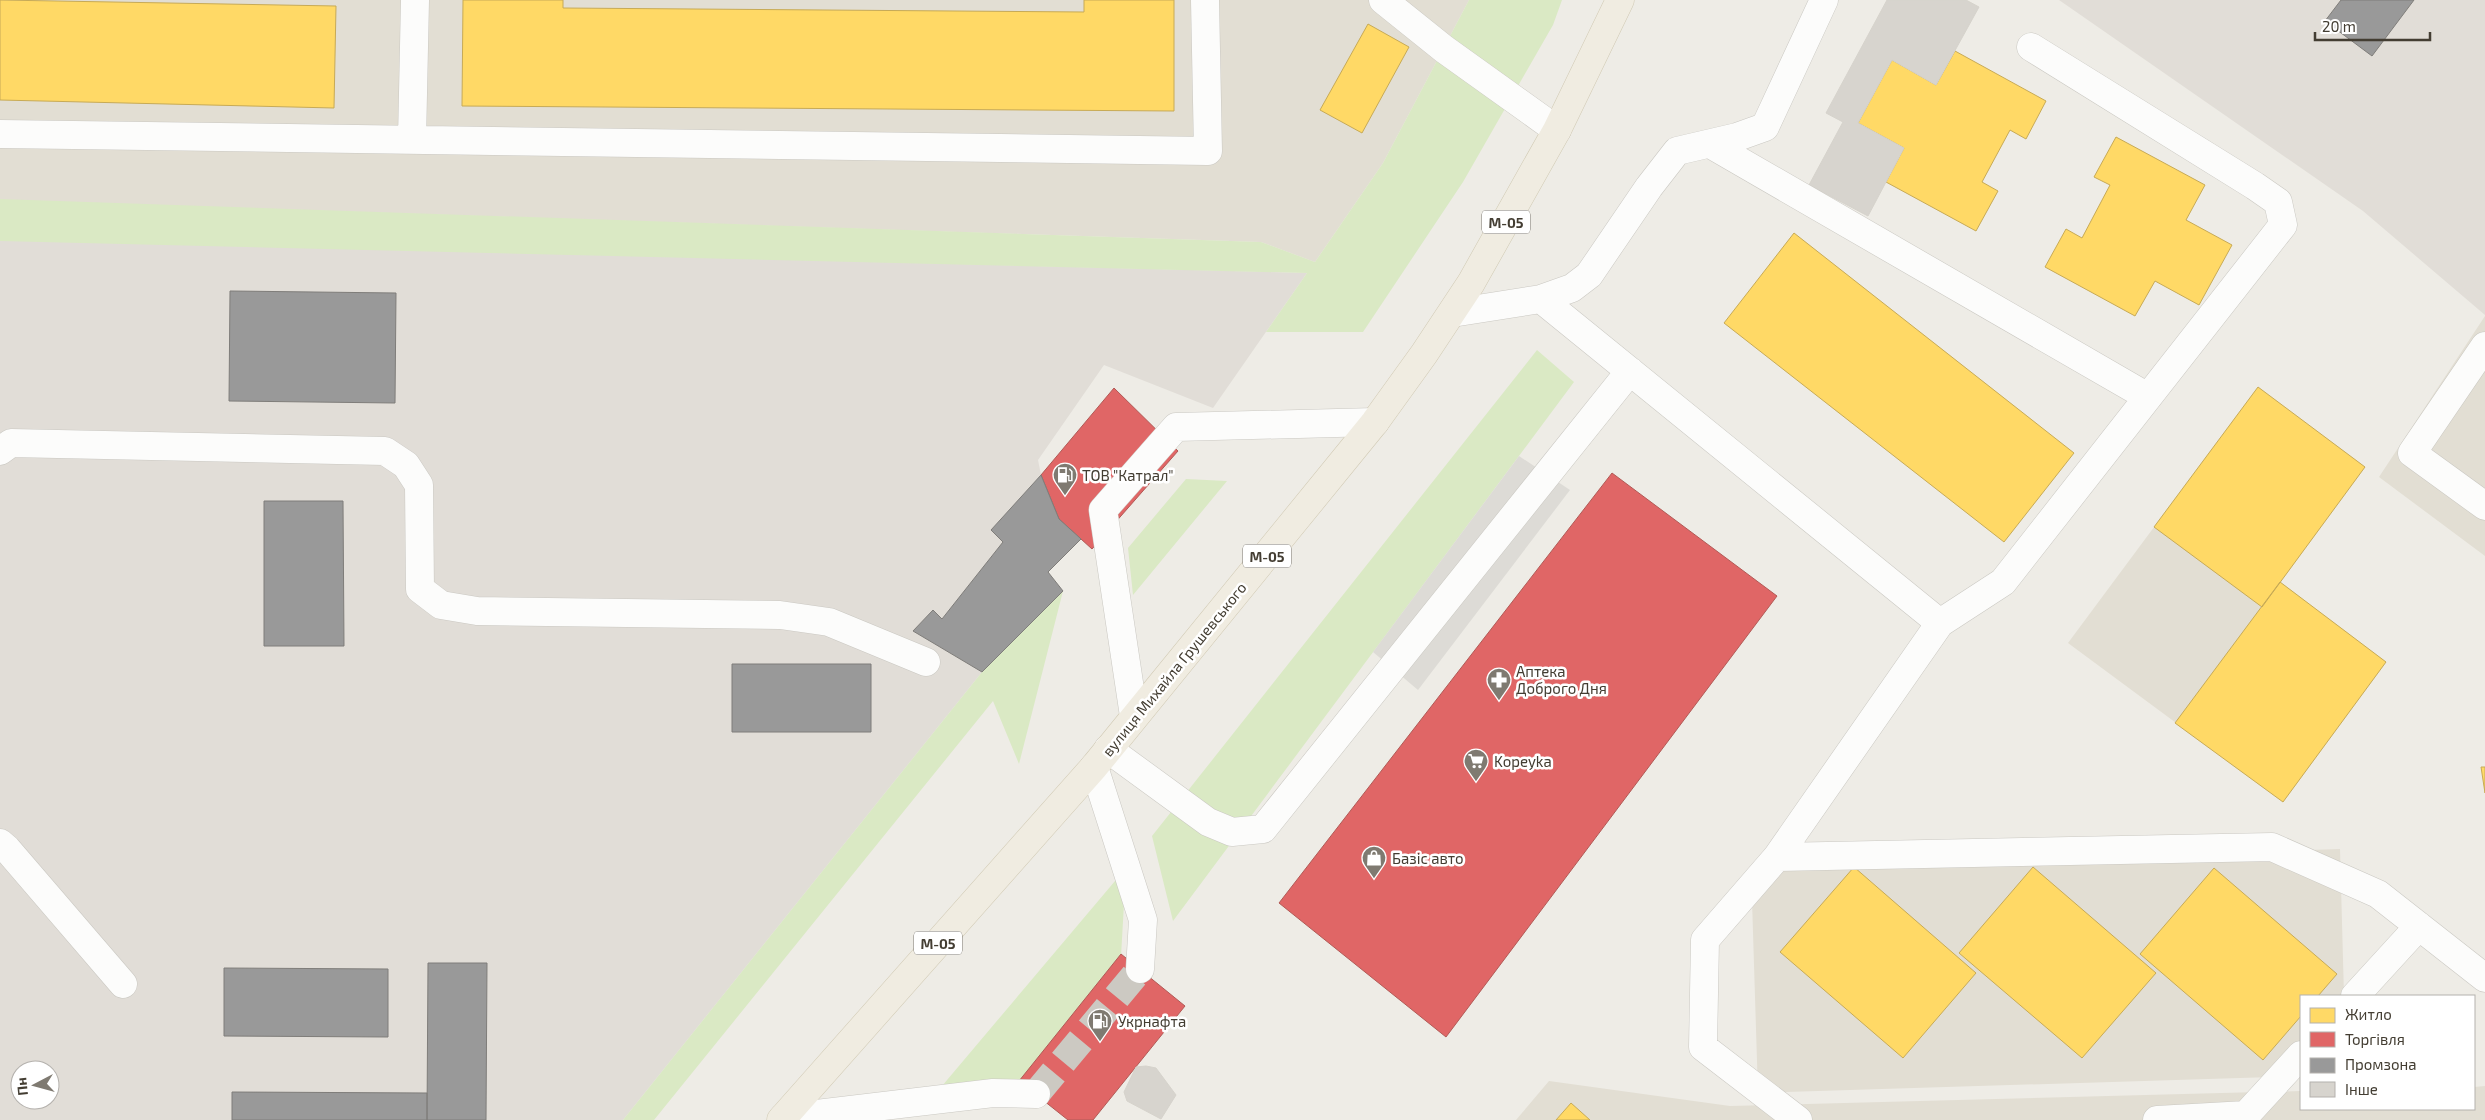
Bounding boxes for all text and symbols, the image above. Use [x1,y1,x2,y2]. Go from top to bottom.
scale bar [2315,10,2430,42]
text: 20 m [2322,17,2356,35]
road number: М-05 [1482,210,1530,233]
fuel station icon: ТОВ "Катрал" [1052,462,1078,496]
place label: ТОВ "Катрал" [1082,466,1174,484]
road number: М-05 [1243,544,1291,568]
street label: вулиця Михайла Грушевського [1098,578,1251,760]
place label: Аптека Доброго Дня [1516,662,1607,697]
pharmacy icon: Аптека Доброго Дня [1486,667,1512,701]
supermarket icon: Kopeyka [1463,748,1489,782]
place label: Kopeyka [1494,752,1552,770]
shop icon: Базіс авто [1361,845,1387,879]
place label: Базіс авто [1392,849,1464,867]
road number: М-05 [914,931,962,954]
legend [2300,995,2475,1110]
text: Житло [2345,1005,2392,1023]
fuel station icon: Укрнафта [1087,1008,1113,1042]
place label: Укрнафта [1118,1012,1186,1030]
text: Торгівля [2345,1030,2405,1048]
text: Промзона [2345,1055,2417,1073]
north arrow [10,1060,60,1110]
text: Пн [12,1076,31,1096]
text: Інше [2345,1080,2378,1098]

